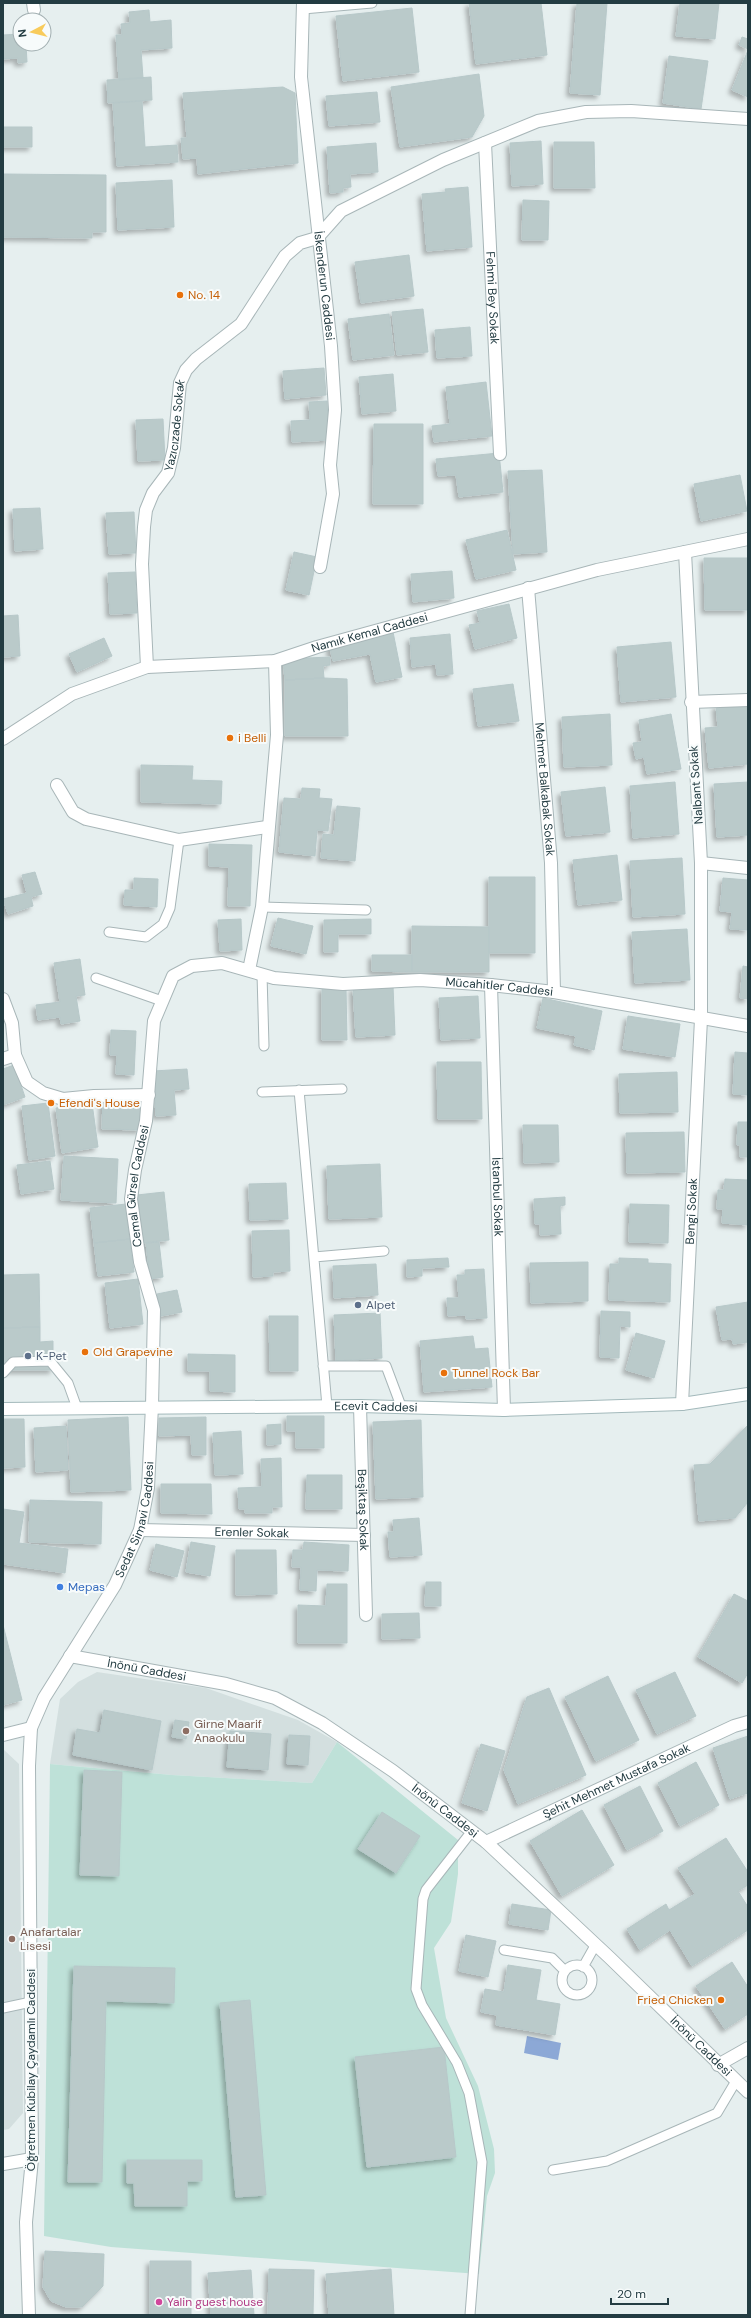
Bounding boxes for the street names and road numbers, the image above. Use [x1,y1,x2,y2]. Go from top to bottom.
street label: İskenderun Caddesi [310,230,338,341]
street label: Fehmi Bey Sokak [482,251,503,345]
street label: Yazıcızade Sokak [161,376,189,473]
street label: Namık Kemal Caddesi [309,609,430,656]
street label: Mehmet Balkabak Sokak [531,722,558,857]
street label: Nalbant Sokak [685,745,707,825]
street label: Mücahitler Caddesi [445,974,554,1000]
street label: Cemal Gürsel Caddesi [123,1123,153,1248]
street label: İstanbul Sokak [488,1157,507,1237]
street label: Bengi Sokak [682,1178,701,1245]
street label: Ecevit Caddesi [334,1398,418,1416]
street label: Sedat Simavi Caddesi [111,1461,157,1580]
street label: Beşiktaş Sokak [354,1469,372,1551]
street label: Erenler Sokak [215,1524,289,1541]
street label: İnönü Caddesi [106,1655,188,1685]
street label: Şehit Mehmet Mustafa Sokak [540,1740,693,1822]
street label: İnönü Caddesi [409,1780,482,1841]
street label: Öğretmen Kubilay Çaydamlı Caddesi [23,1969,39,2171]
street label: İnönü Caddesi [667,2013,735,2080]

